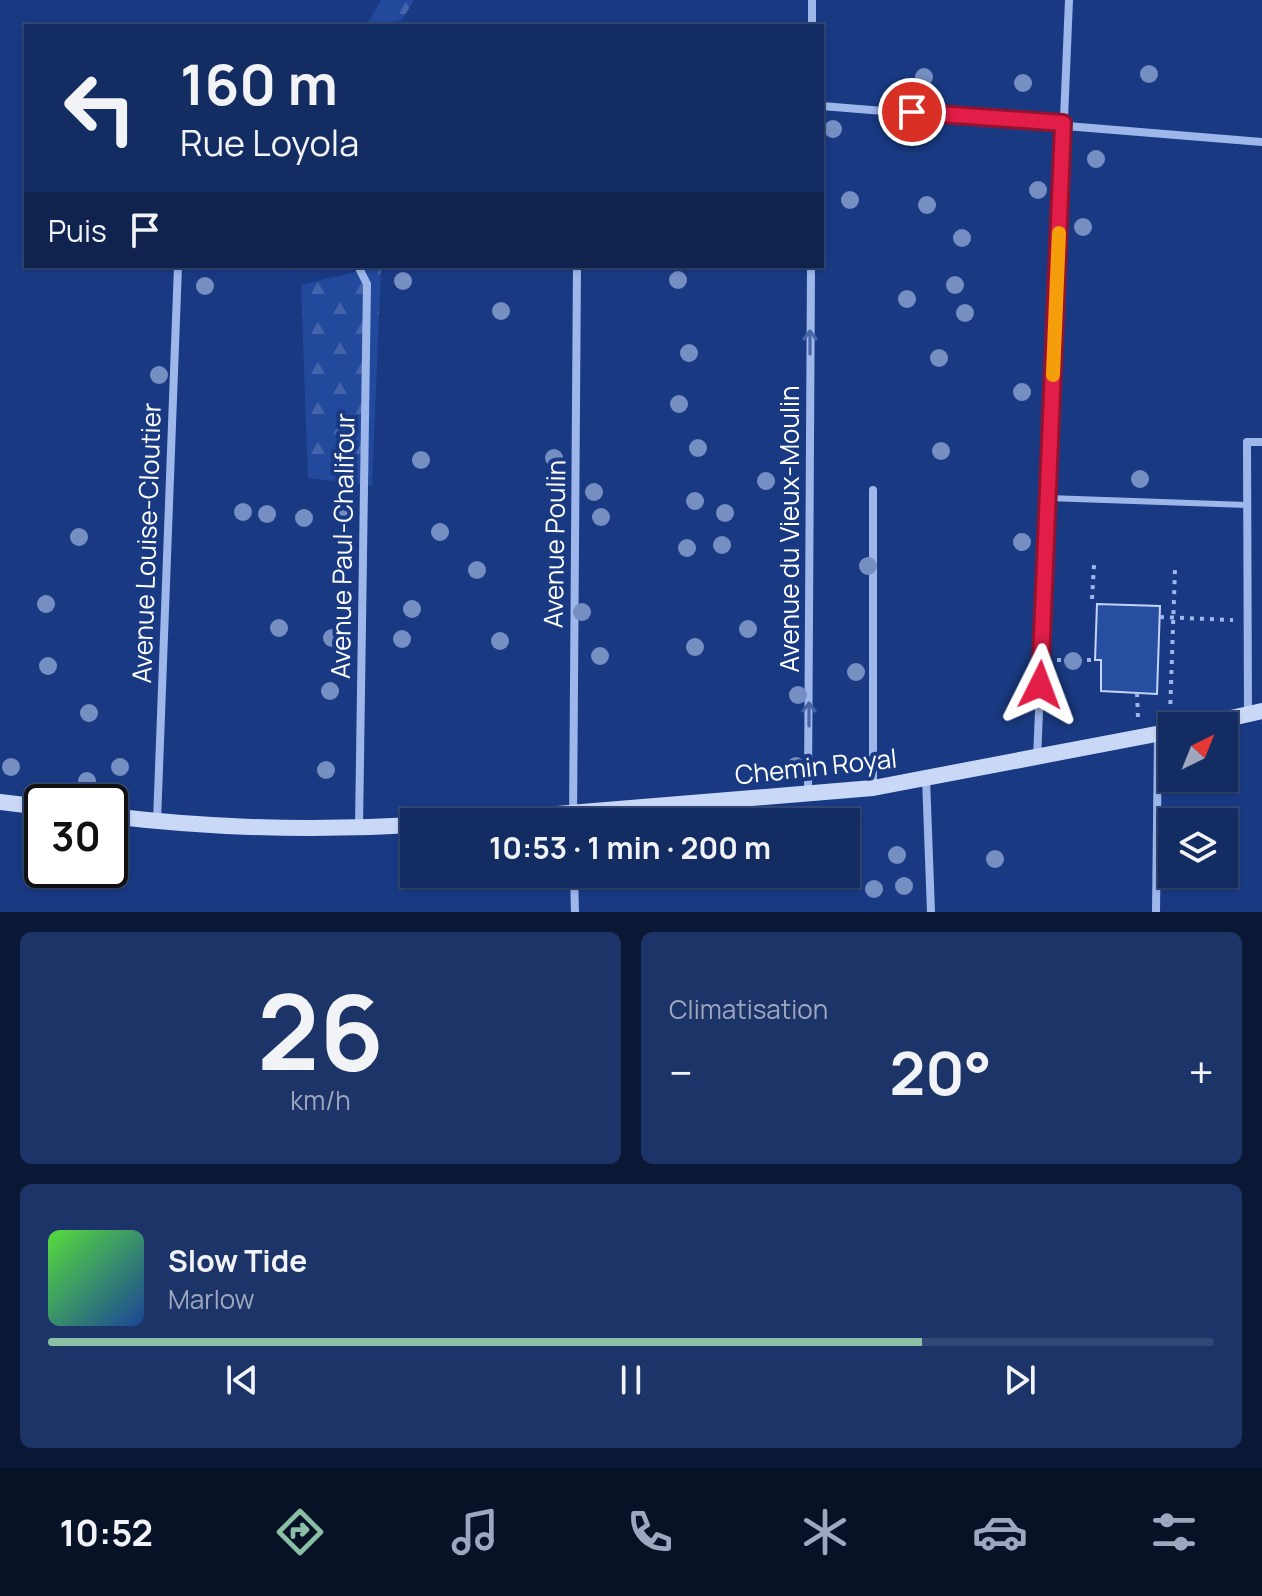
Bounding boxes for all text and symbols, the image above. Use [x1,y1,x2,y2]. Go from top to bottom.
text: 160 m [180,45,338,122]
icon: left [48,56,152,160]
pin [878,78,946,146]
icon: arrive [890,90,934,134]
text: Rue Loyola [180,118,359,167]
icon: arrive [123,208,167,252]
text: Puis [48,210,107,251]
one-way arrow [802,329,818,356]
street label: Avenue du Vieux-Moulin [771,385,807,673]
street label: Avenue Louise-Cloutier [123,402,169,684]
street label: Avenue Paul-Chalifour [322,413,362,679]
street label: Avenue Poulin [535,460,573,628]
position arrow [998,643,1082,727]
one-way arrow [801,701,817,728]
north arrow [1158,712,1238,792]
map controls [1158,712,1238,888]
street label: Chemin Royal [733,740,899,792]
speed limit sign: 30 [24,784,128,888]
button: layers [1158,808,1238,888]
text: 10:53 · 1 min · 200 m [489,827,771,868]
text: 26 [257,959,384,1101]
text: Climatisation [669,991,828,1027]
text: 20° [890,1031,992,1113]
text: − [669,1042,693,1102]
text: + [1189,1042,1214,1102]
text: km/h [290,1082,351,1118]
text: Slow Tide [168,1240,307,1281]
text: Marlow [168,1281,255,1317]
icon: previous [220,1358,264,1402]
icon: pause [609,1358,653,1402]
icon: next [998,1358,1042,1402]
icon: directions [272,1504,328,1560]
icon: music [447,1504,503,1560]
icon: phone [622,1504,678,1560]
icon: climate [797,1504,853,1560]
icon: car [972,1504,1028,1560]
icon: filters [1146,1504,1202,1560]
text: 10:52 [59,1508,153,1557]

